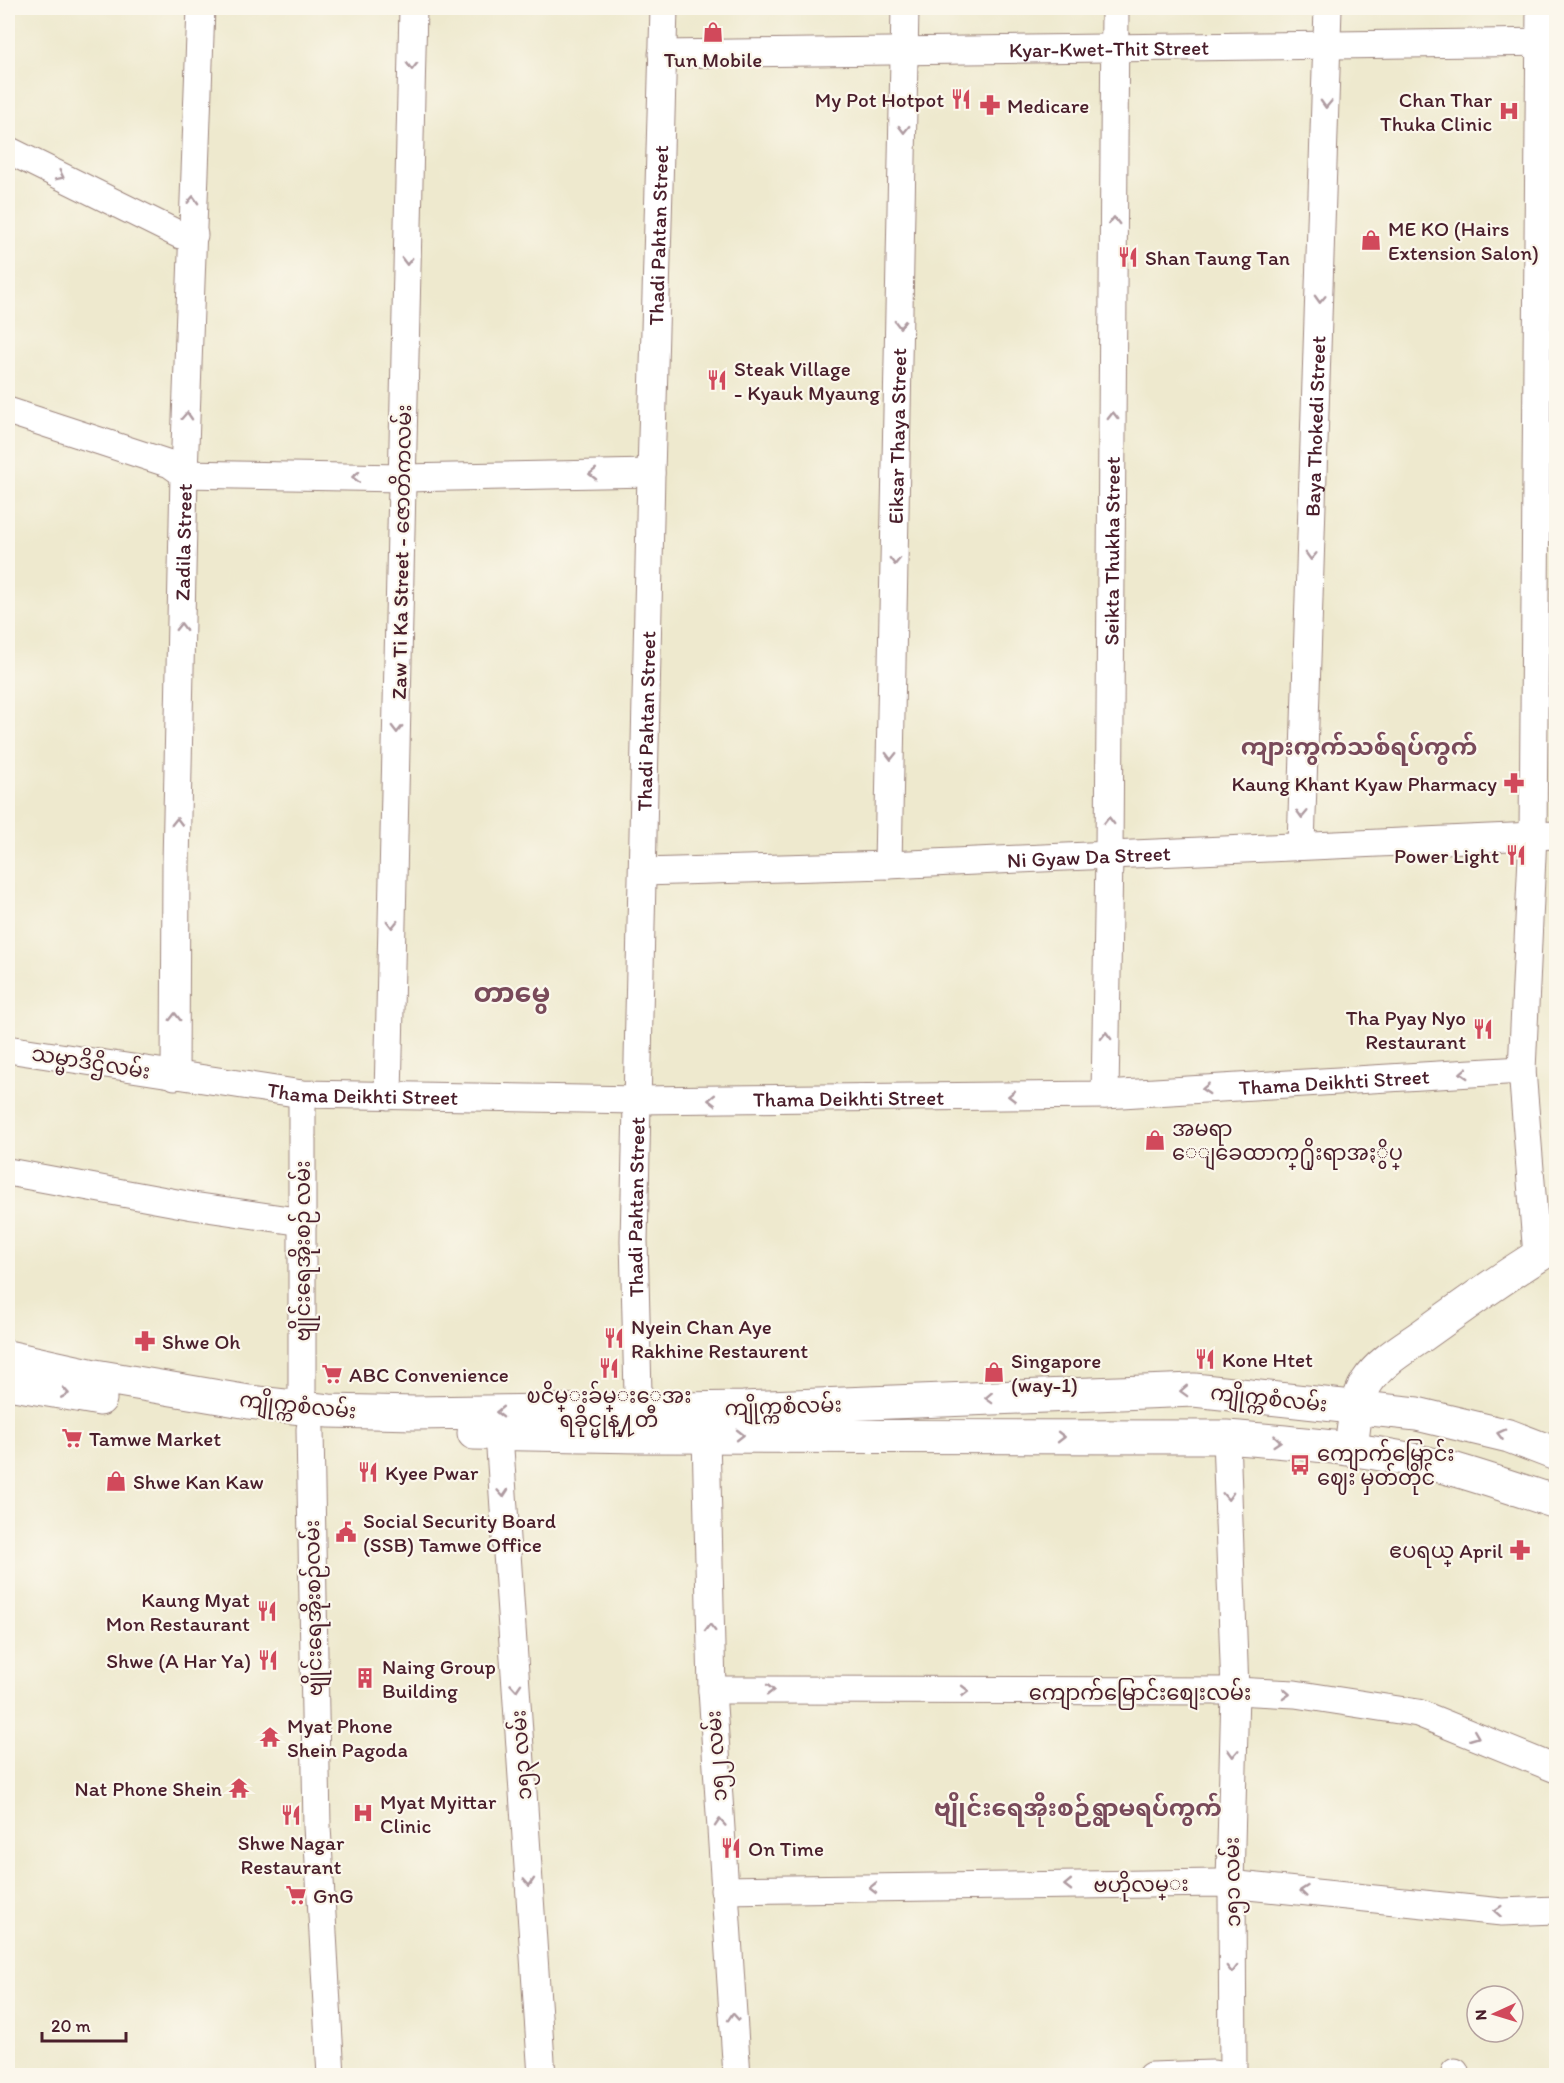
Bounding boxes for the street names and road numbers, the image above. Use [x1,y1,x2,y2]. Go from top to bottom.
street label: Kyar-Kwet-Thit Street [1009,34,1209,62]
street label: Thadi Pahtan Street [643,145,673,326]
street label: Baya Thokedi Street [1299,335,1330,517]
street label: Eiksar Thaya Street [882,348,911,524]
street label: Zaw Ti Ka Street - ဇောတိကလမ်း [383,404,416,700]
street label: Seikta Thukha Street [1098,456,1124,646]
street label: Zadila Street [169,483,196,601]
street label: Thadi Pahtan Street [631,631,660,812]
street label: Ni Gyaw Da Street [1006,840,1171,872]
street label: သမ္မာဒိဌိလမ်း [29,1037,153,1089]
street label: Thama Deikhti Street [1238,1063,1430,1099]
street label: Thama Deikhti Street [266,1076,458,1109]
street label: Thama Deikhti Street [753,1084,944,1111]
street label: Thadi Pahtan Street [621,1117,649,1298]
street label: ဗျိုင်းရေအိုးစဉ် လမ်း [287,1161,321,1342]
street label: ကျိုက္ကစံလမ်း [1209,1376,1329,1423]
street label: ကျိုက္ကစံလမ်း [238,1383,358,1430]
street label: ကျိုက္ကစံလမ်း [724,1388,842,1427]
street label: ဗျိုင်းရေအိုးစဉ်လမ်း [296,1520,333,1696]
street label: ကျောက်မြောင်းစျေးလမ်း [1029,1677,1251,1711]
street label: ၁၅၃ လမ်း [502,1709,542,1801]
street label: ၁၅၂ လမ်း [697,1709,737,1803]
street label: ၁၅၁ လမ်း [1216,1837,1250,1927]
street label: ဗဟိုလမ္း [1093,1868,1189,1902]

